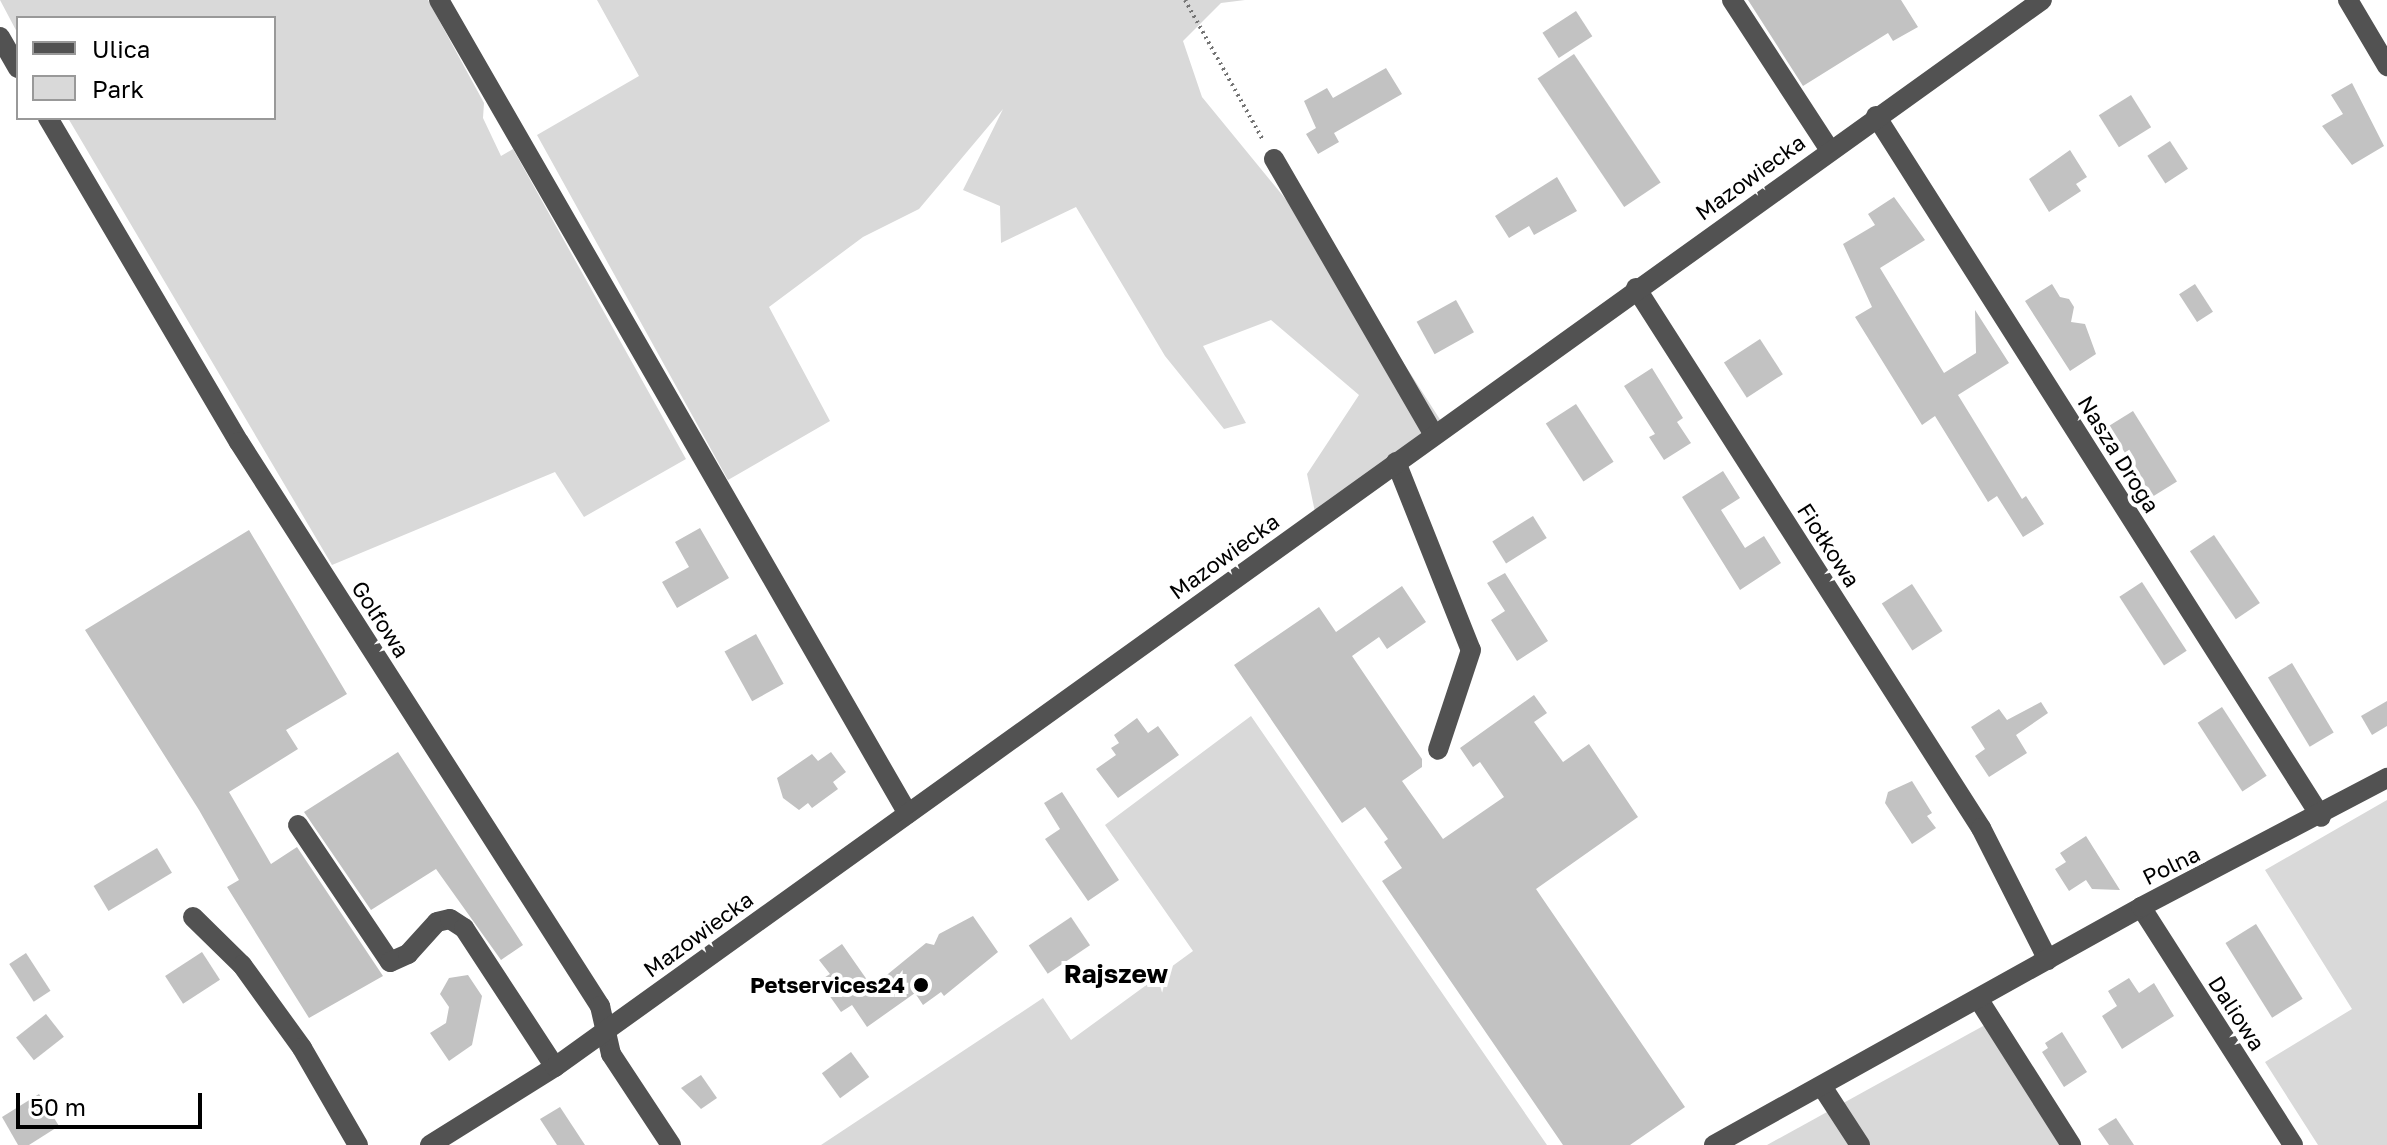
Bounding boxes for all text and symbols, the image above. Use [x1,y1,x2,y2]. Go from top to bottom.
legend [16,16,276,120]
text: Ulica [92,34,150,63]
text: Park [92,74,144,103]
street label: Mazowiecka [1690,129,1810,225]
street label: Nasza Droga [2073,391,2165,517]
street label: Fiołkowa [1792,498,1866,592]
street label: Mazowiecka [1164,508,1284,604]
street label: Golfowa [347,576,415,662]
street label: Polna [2138,840,2204,890]
street label: Mazowiecka [638,886,758,982]
district label: Rajszew [1064,958,1168,990]
street label: Daliowa [2203,971,2271,1055]
place label: Petservices24 [750,972,905,998]
marker: Petservices24 [912,976,930,994]
scale bar [20,1077,206,1127]
text: 50 m [30,1092,86,1121]

